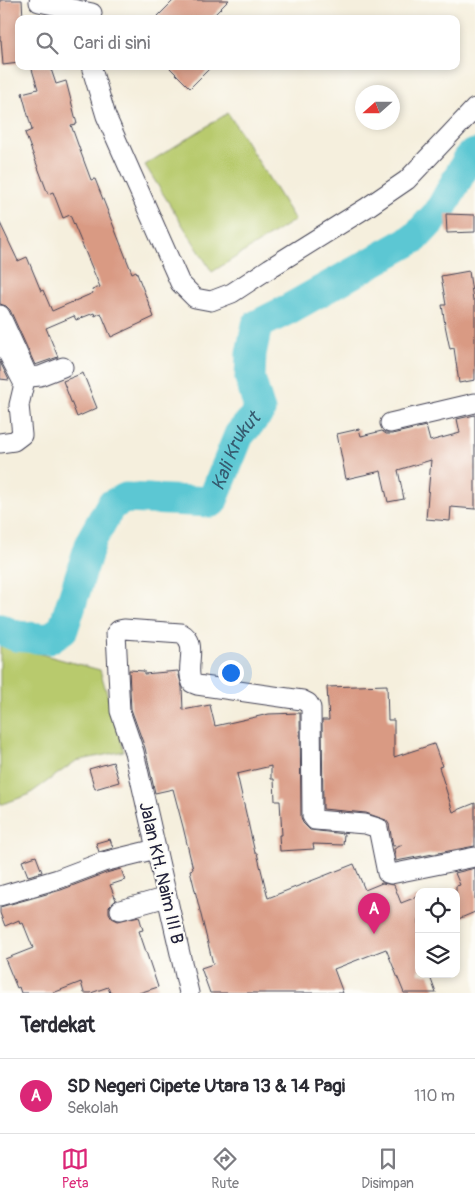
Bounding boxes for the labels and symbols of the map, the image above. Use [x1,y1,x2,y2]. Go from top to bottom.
north arrow [355,85,400,130]
water label: Kali Krukut [206,405,267,494]
your location [218,660,244,686]
street label: Jalan KH. Naim III B [133,800,189,946]
pin: A [358,893,390,934]

